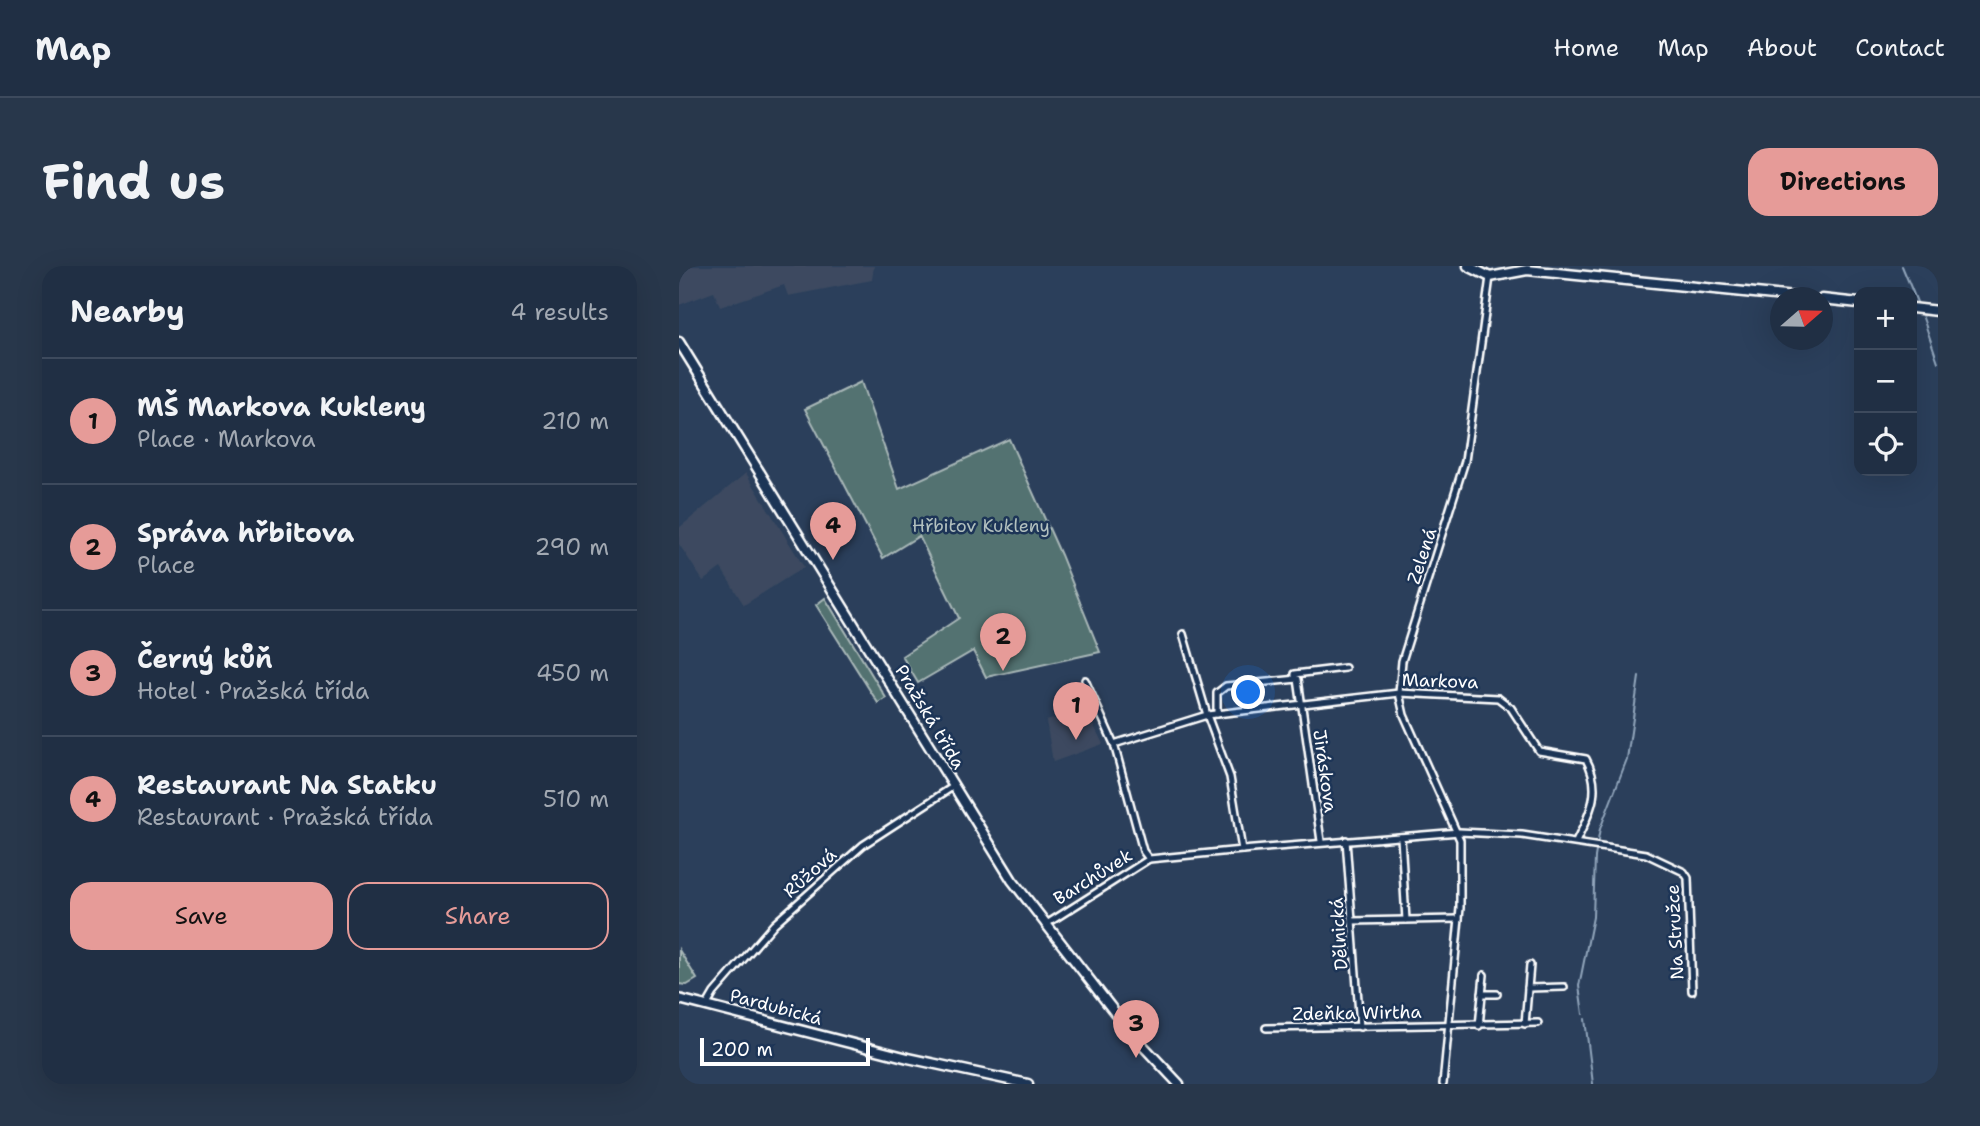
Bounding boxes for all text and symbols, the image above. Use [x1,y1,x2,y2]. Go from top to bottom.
text: Map [35,26,111,71]
text: Home [1553,32,1619,64]
text: Map [1657,32,1709,64]
text: About [1747,32,1817,64]
text: Contact [1855,32,1945,64]
button: Directions [1748,148,1938,216]
text: Find us [42,149,225,215]
north arrow [1770,287,1833,350]
map controls [1854,287,1917,476]
button: + [1854,287,1917,350]
text: Nearby [70,291,185,332]
text: 4 results [510,297,609,327]
button: − [1854,350,1917,413]
text: MŠ Markova Kukleny [137,389,426,424]
text: 1 [88,406,98,436]
text: 210 m [541,406,609,436]
button: locate [1854,413,1917,476]
text: Place · Markova [137,424,316,454]
pin: 4 [810,502,856,560]
park label: Hřbitov Kukleny [912,514,1050,538]
text: Správa hřbitova [137,515,354,550]
street label: Zelená [1402,525,1442,587]
text: 2 [85,532,101,562]
text: 290 m [535,532,609,562]
text: Place [137,550,196,580]
pin: 2 [980,613,1026,671]
text: Černý kůň [137,641,273,676]
text: 3 [85,658,101,688]
text: 450 m [536,658,609,688]
street label: Pražská třída [889,660,971,774]
street label: Markova [1401,668,1479,694]
your location [1231,675,1265,709]
text: Hotel · Pražská třída [137,676,369,706]
pin: 1 [1053,682,1099,740]
street label: Jiráskova [1307,728,1343,814]
text: Restaurant Na Statku [137,767,437,802]
text: 4 [85,784,101,814]
text: 510 m [543,784,609,814]
text: Restaurant · Pražská třída [137,802,433,832]
street label: Růžová [778,843,842,903]
street label: Barchůvek [1049,843,1137,911]
button: Save [70,882,333,950]
button: Share [347,882,609,950]
street label: Na Stružce [1661,884,1689,980]
street label: Dělnická [1324,897,1354,971]
street label: Pardubická [727,983,825,1031]
pin: 3 [1113,1000,1159,1058]
street label: Zdeňka Wirtha [1292,1000,1422,1026]
scale bar [700,1035,870,1067]
text: 200 m [711,1037,773,1062]

